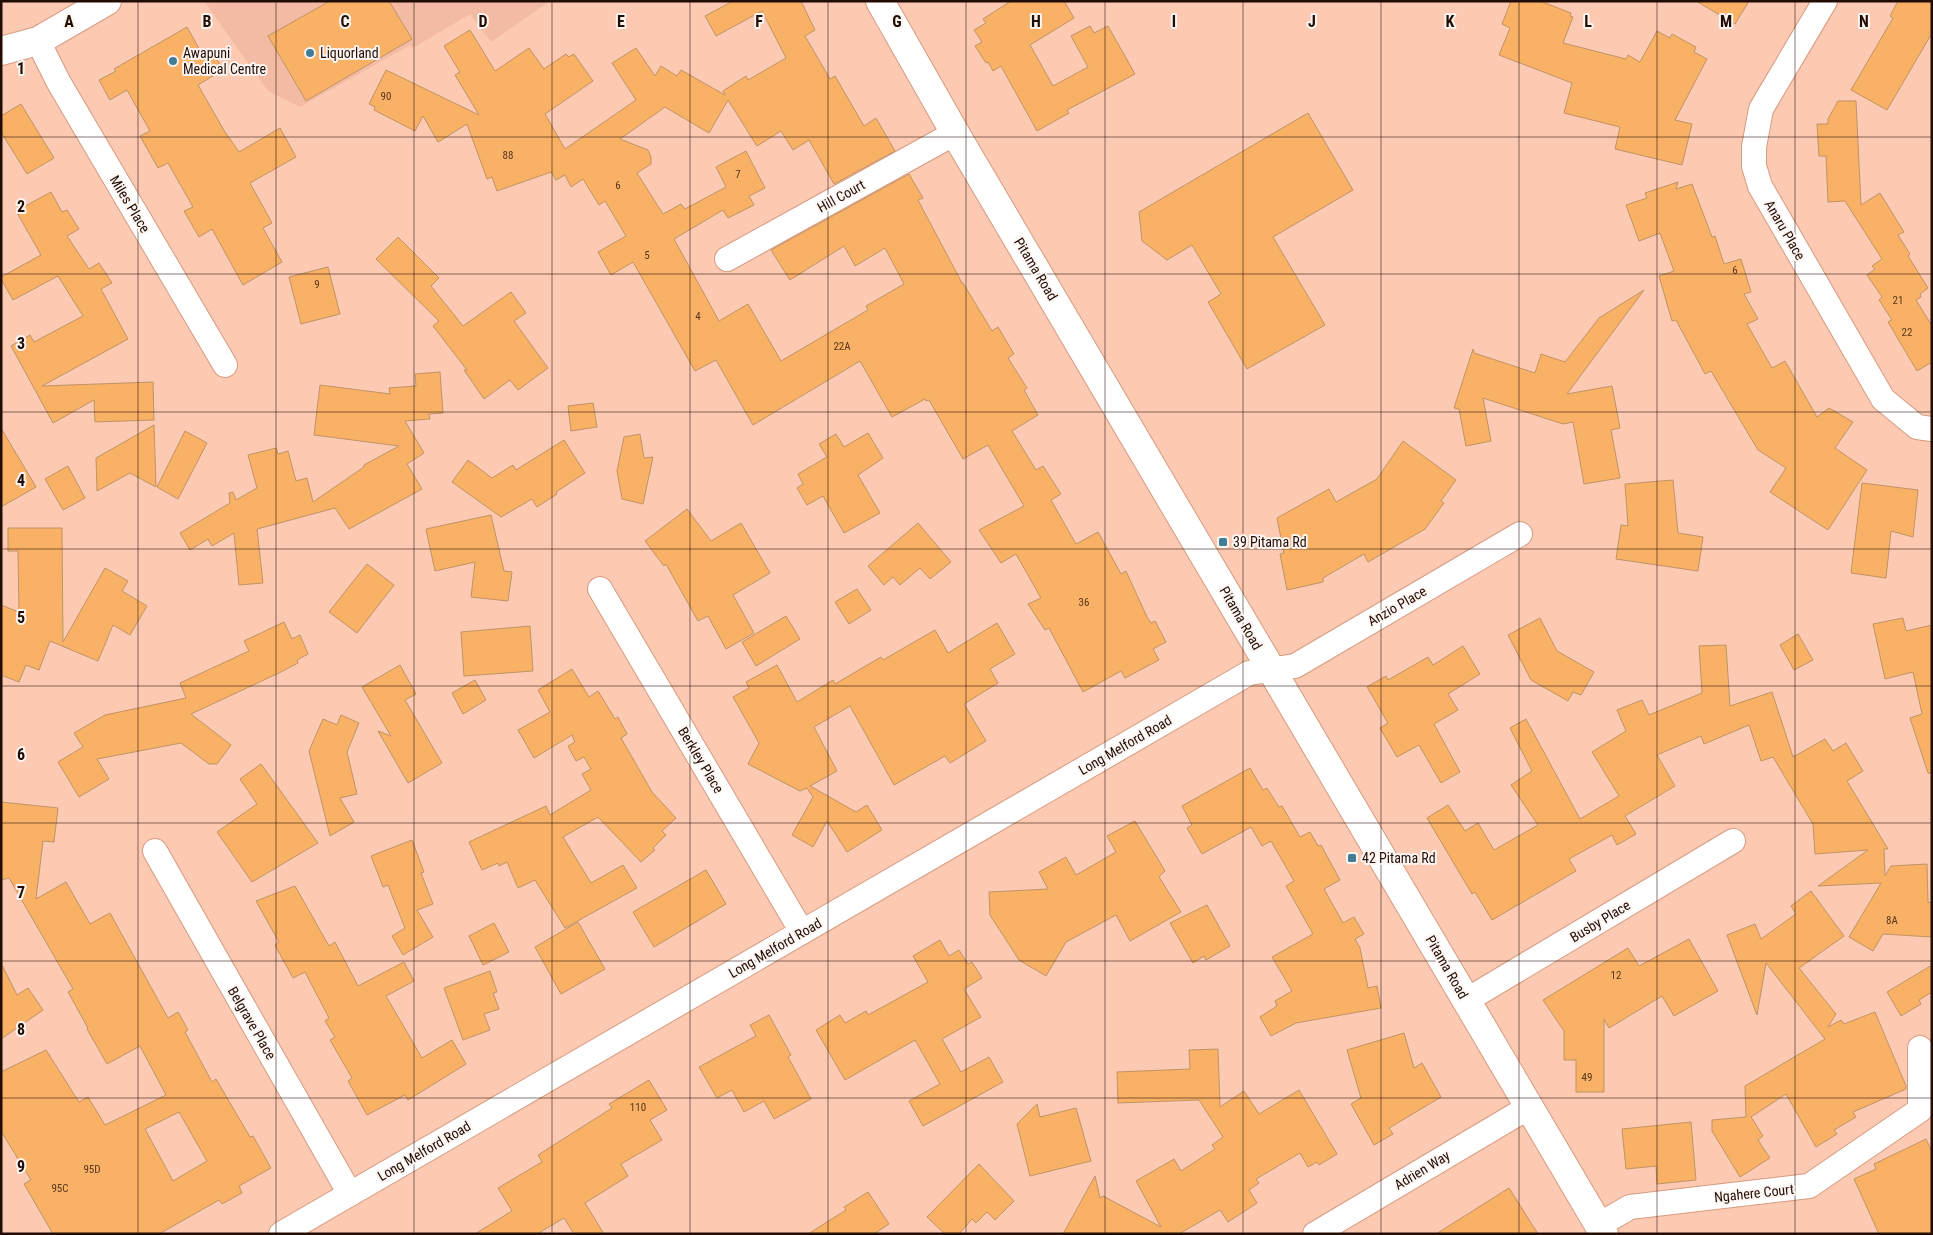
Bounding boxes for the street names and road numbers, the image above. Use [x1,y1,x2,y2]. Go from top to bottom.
street label: Miles Place [107,173,154,236]
street label: Hill Court [814,176,868,216]
street label: Anaru Place [1761,197,1809,263]
street label: Pitama Road [1011,235,1061,303]
street label: Anzio Place [1365,583,1430,629]
street label: Pitama Road [1216,584,1266,652]
street label: Long Melford Road [1076,712,1174,778]
street label: Berkley Place [675,724,727,796]
street label: Busby Place [1567,897,1633,945]
street label: Long Melford Road [726,915,824,981]
street label: Pitama Road [1422,933,1472,1001]
street label: Belgrave Place [225,984,279,1063]
street label: Long Melford Road [375,1118,473,1184]
street label: Adrien Way [1391,1147,1453,1193]
street label: Ngahere Court [1713,1181,1795,1205]

